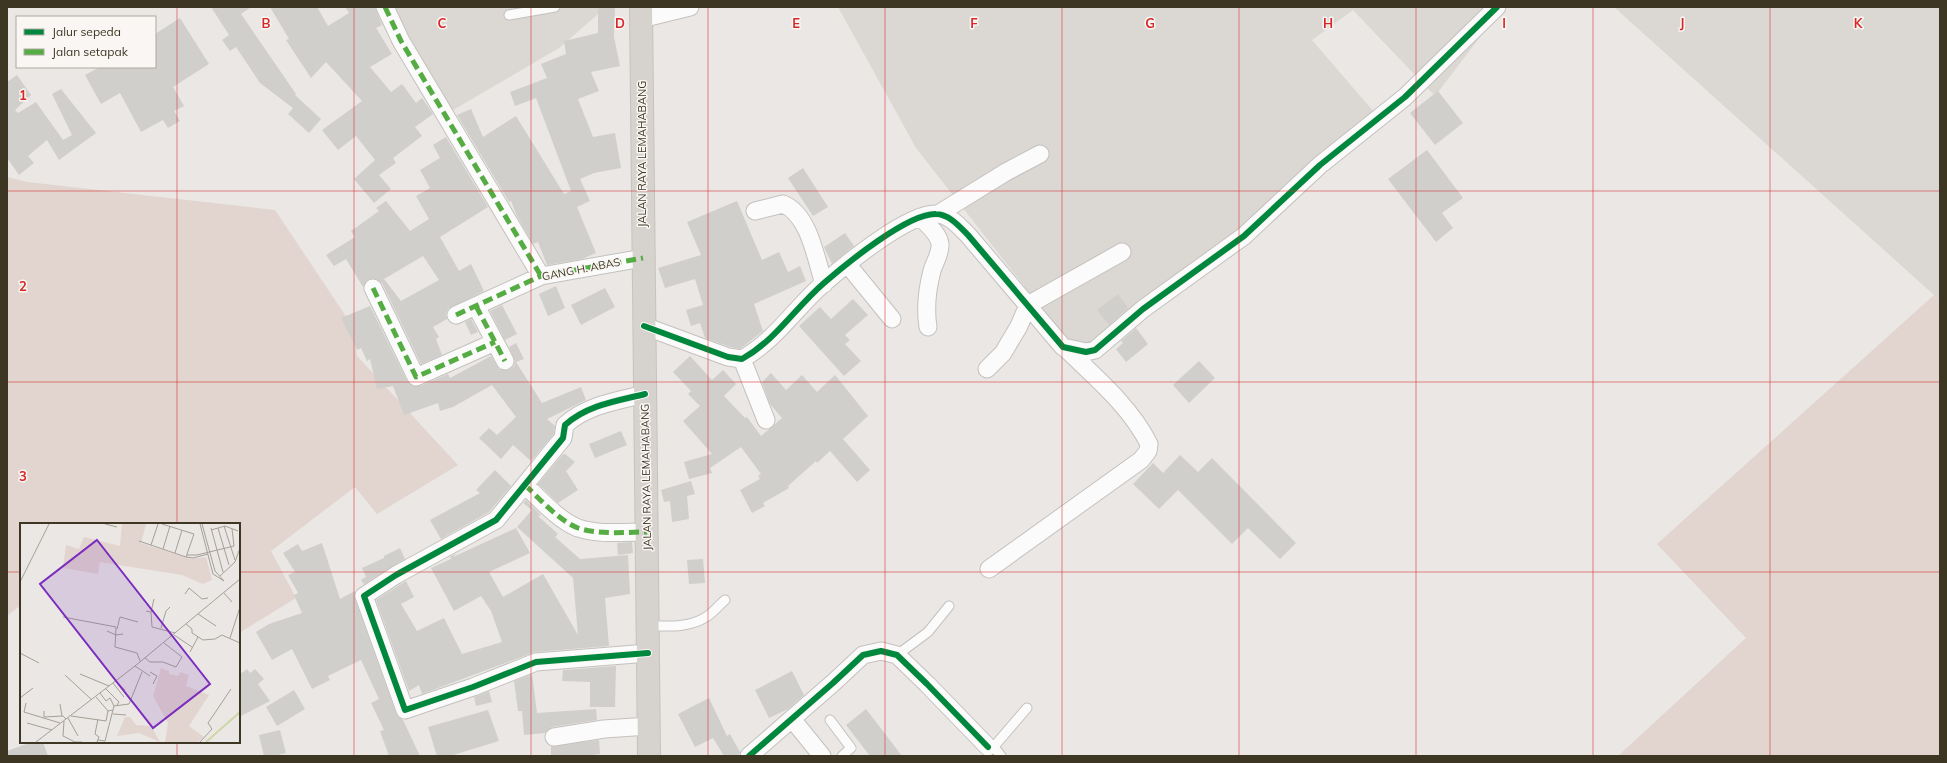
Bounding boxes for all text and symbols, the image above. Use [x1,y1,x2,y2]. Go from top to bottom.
text: B [262,15,271,31]
text: C [438,15,447,31]
text: D [615,15,625,31]
text: E [792,15,800,31]
text: F [970,15,978,31]
text: G [1145,15,1155,31]
text: H [1323,15,1333,31]
text: I [1502,15,1506,31]
text: J [1680,15,1684,31]
text: K [1854,15,1864,31]
legend [16,16,156,68]
text: Jalur sepeda [52,24,121,39]
text: Jalan setapak [52,44,129,59]
street label: JALAN RAYA LEMAHABANG [635,81,649,227]
text: 1 [19,87,27,103]
street label: GANG H. ABAS [541,255,621,283]
text: 2 [19,278,27,294]
street label: JALAN RAYA LEMAHABANG [638,404,654,550]
text: 3 [19,468,27,484]
inset map [20,523,240,743]

